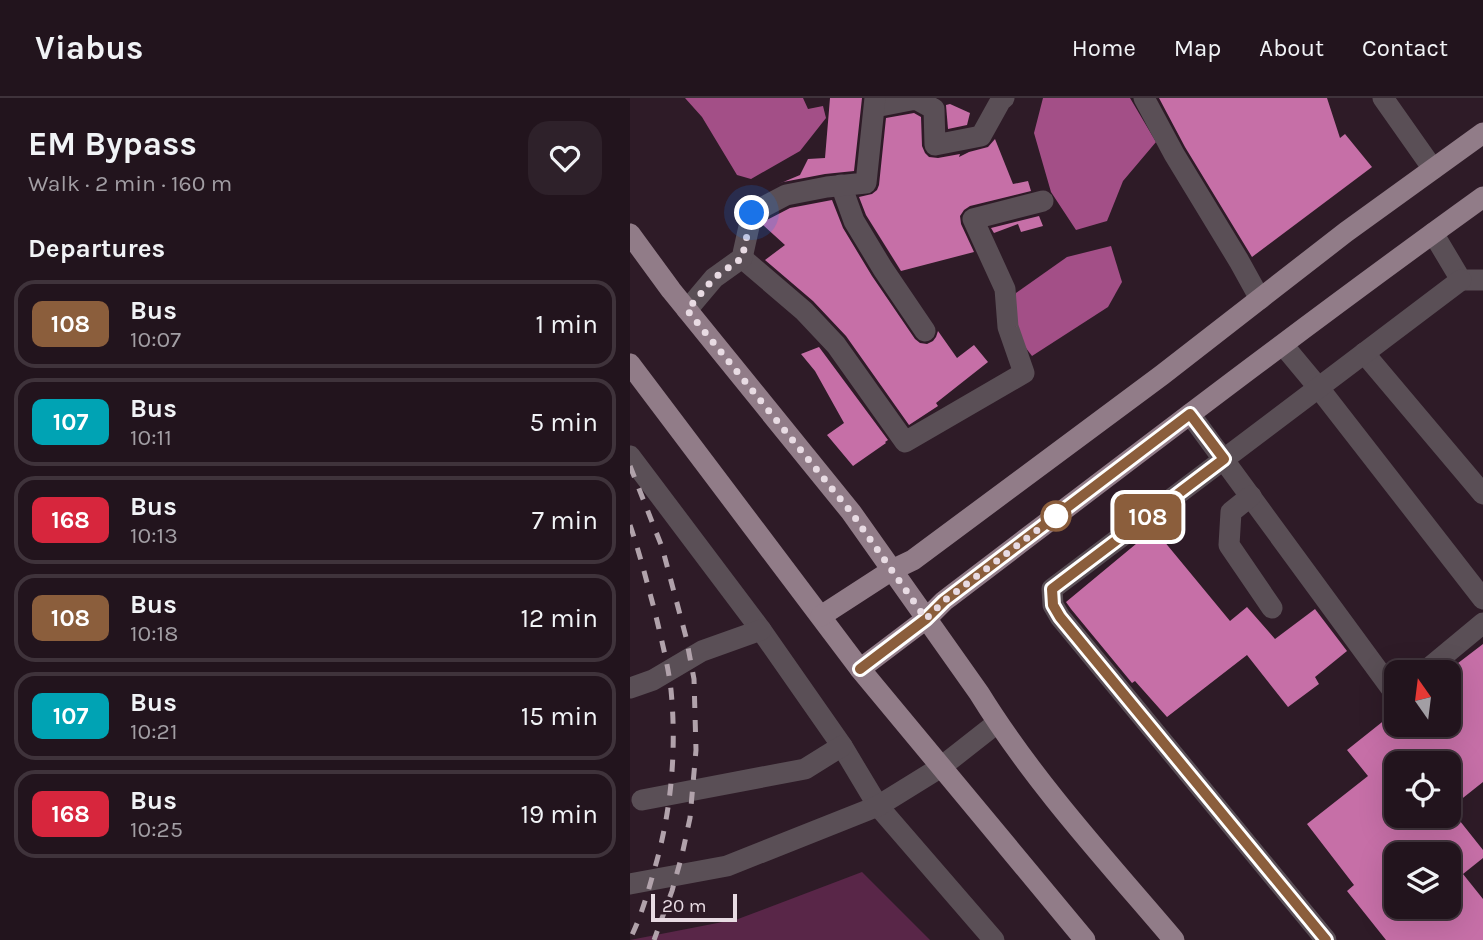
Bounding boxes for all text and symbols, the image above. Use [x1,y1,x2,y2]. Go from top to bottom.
text: Viabus [35,29,143,67]
text: Home [1072,34,1136,62]
text: Map [1174,34,1221,62]
text: About [1259,34,1324,62]
text: Contact [1362,34,1448,62]
button: heart [528,121,602,195]
text: EM Bypass [28,125,197,163]
text: Walk · 2 min · 160 m [28,170,232,197]
your location [734,195,769,230]
text: Departures [28,233,165,264]
text: Bus [130,295,177,326]
text: 1 min [535,309,598,340]
text: 108 [51,310,90,338]
text: 10:07 [130,326,181,353]
text: Bus [130,393,177,424]
text: 5 min [529,407,598,438]
text: 107 [53,408,88,436]
text: 10:11 [130,424,172,451]
text: Bus [130,491,177,522]
line badge: 108 [1108,494,1188,540]
unlabelled marker [1041,501,1071,531]
text: 108 [1128,503,1168,531]
text: 7 min [532,505,598,536]
text: 168 [51,506,90,534]
text: 10:13 [130,522,178,549]
text: Bus [130,589,177,620]
text: 12 min [520,603,598,634]
text: 108 [51,604,90,632]
text: 10:18 [130,620,178,647]
north arrow [1384,660,1461,737]
map controls [1384,660,1461,919]
text: Bus [130,687,177,718]
text: 15 min [521,701,598,732]
text: 107 [53,702,88,730]
text: 10:21 [130,718,177,745]
button: locate [1384,751,1461,828]
text: Bus [130,785,177,816]
text: 19 min [520,799,598,830]
text: 168 [51,800,90,828]
text: 10:25 [130,816,183,843]
button: layers [1384,842,1461,919]
scale bar [651,891,737,923]
text: 20 m [662,895,707,917]

